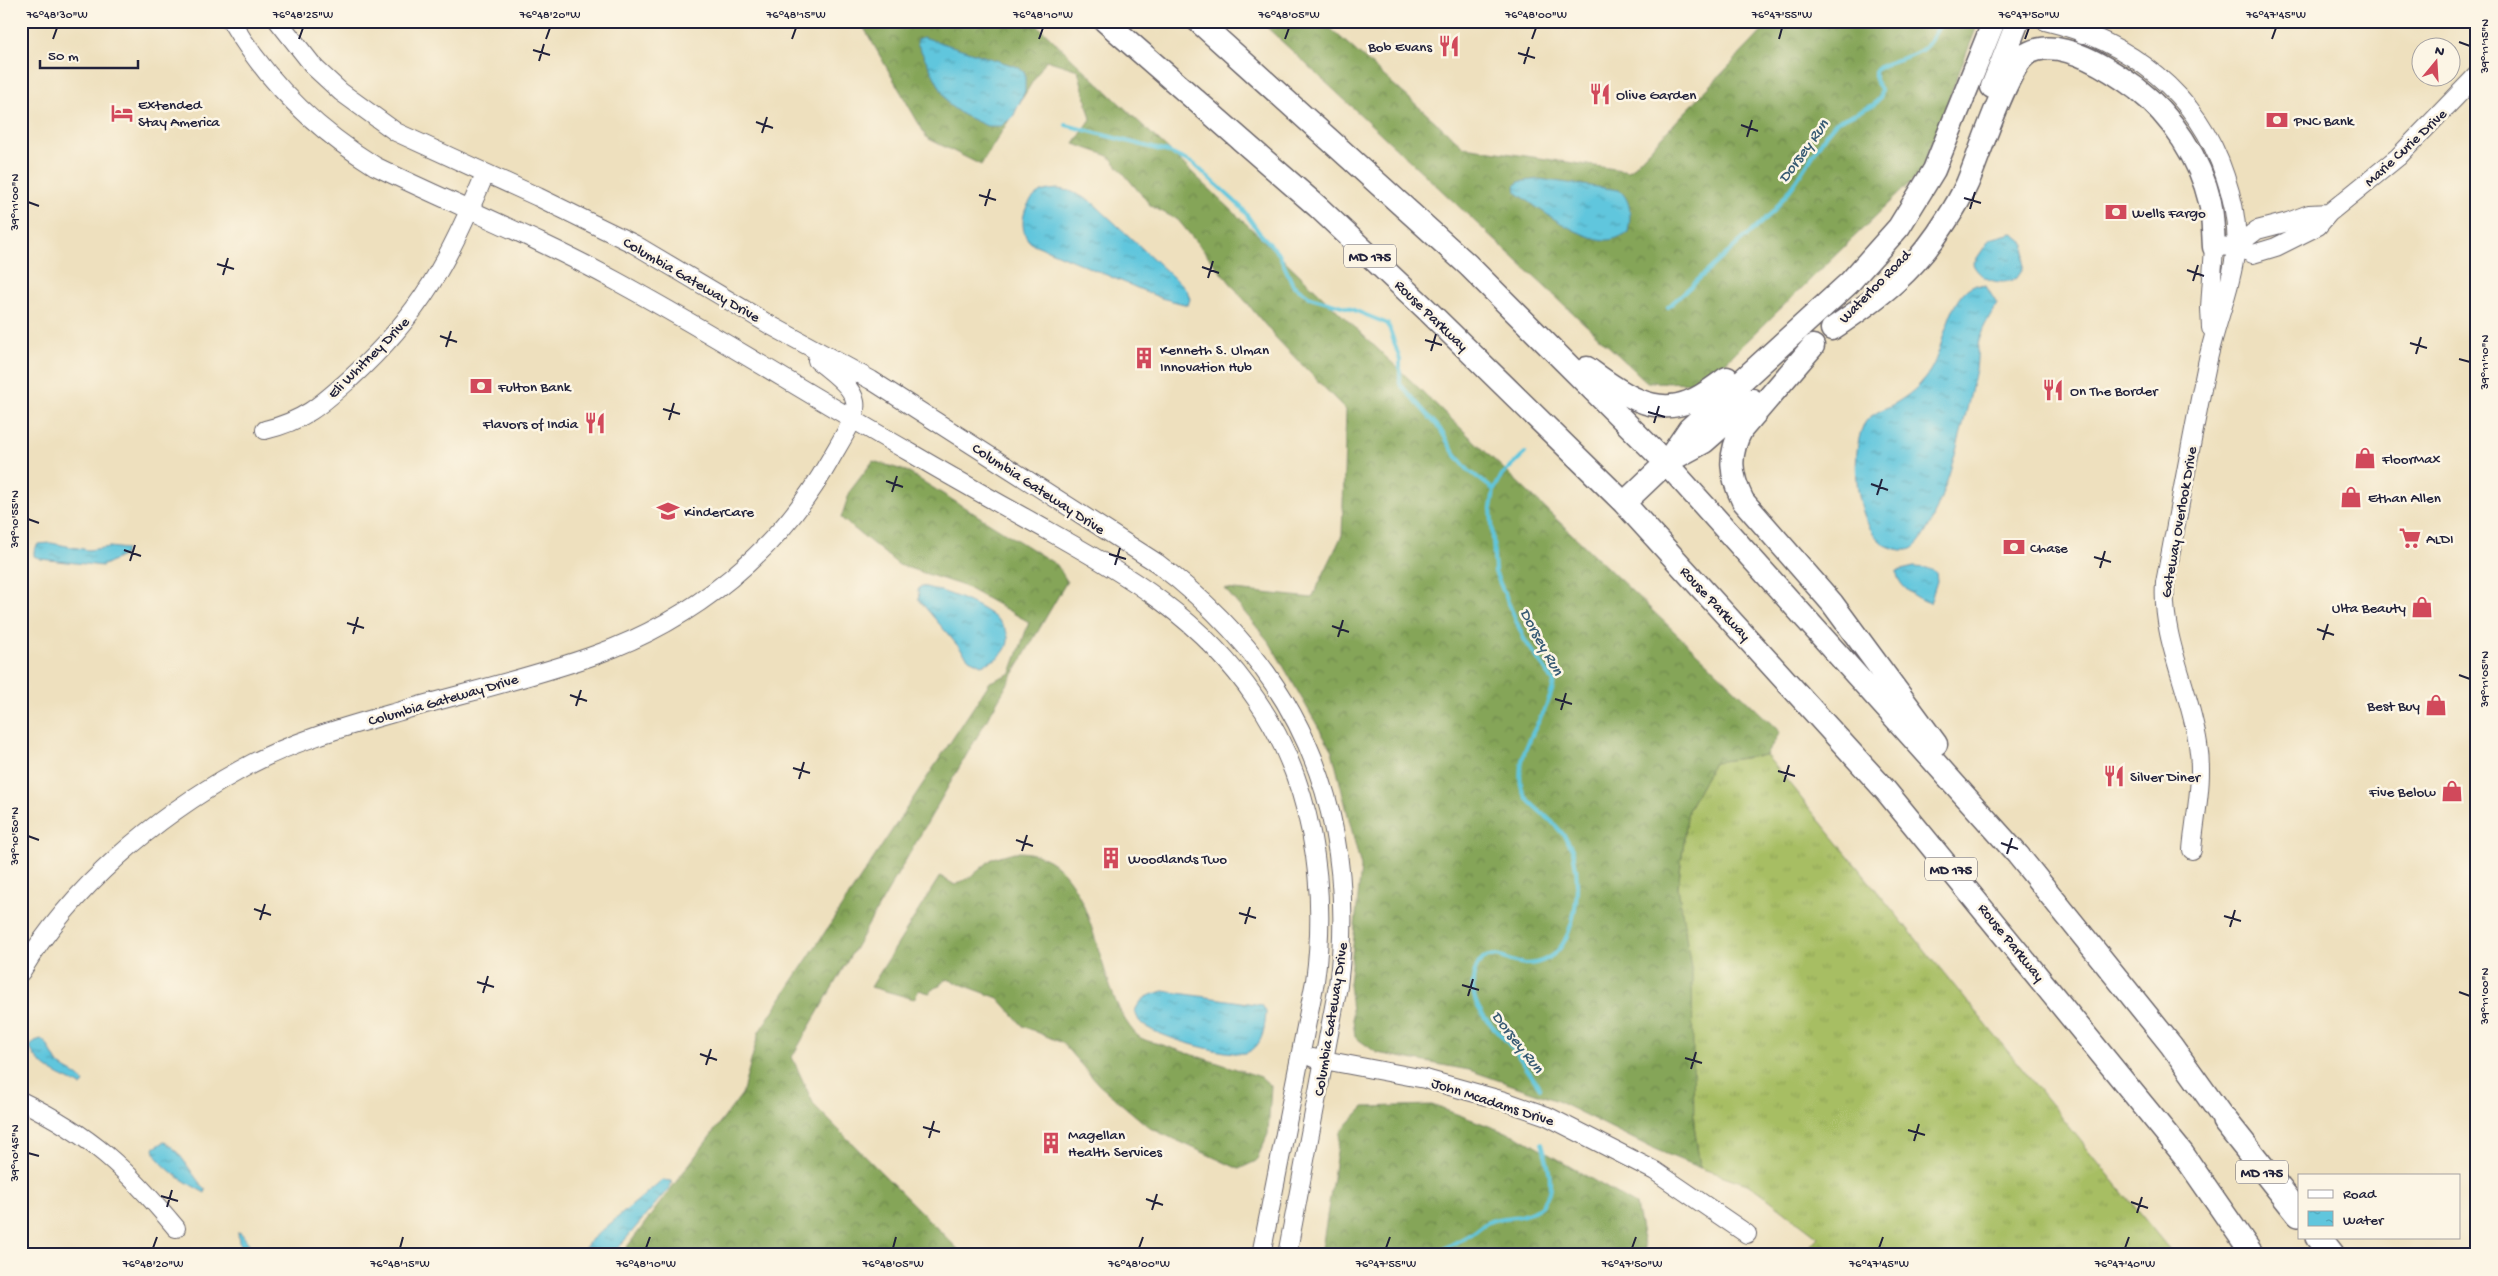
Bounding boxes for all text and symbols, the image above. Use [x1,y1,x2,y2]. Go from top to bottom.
text: 76°48'30"W [25,9,88,23]
text: 76°48'25"W [272,9,333,23]
text: 76°48'20"W [519,9,580,23]
text: 76°48'15"W [765,9,826,23]
text: 76°48'10"W [1012,9,1073,23]
text: 76°48'05"W [1257,9,1320,23]
text: 76°48'00"W [1504,9,1567,23]
text: 76°47'55"W [1751,9,1812,23]
text: 76°47'50"W [1998,9,2060,23]
text: 76°47'45"W [2245,9,2306,23]
text: 39°11'15"N [2479,19,2493,74]
restaurant icon: Bob Evans [1436,33,1462,59]
scale bar [40,38,138,70]
north arrow [2410,38,2460,88]
place label: Bob Evans [1367,39,1432,57]
text: N [2432,43,2446,62]
text: 50 m [48,48,79,66]
restaurant icon: Olive Garden [1587,81,1613,107]
place label: Olive Garden [1616,87,1696,105]
place label: Extended Stay America [138,97,220,132]
hotel icon: Extended Stay America [109,100,135,126]
street label: Marie Curie Drive [2361,105,2452,191]
bank icon: PNC Bank [2264,107,2290,133]
place label: PNC Bank [2293,113,2355,131]
water label: Dorsey Run [1775,116,1834,187]
text: 39°11'00"N [9,173,23,231]
bank icon: Wells Fargo [2103,199,2129,225]
place label: Wells Fargo [2132,205,2206,223]
street label: Columbia Gateway Drive [619,234,763,327]
road number: MD 175 [1344,245,1396,268]
street label: Waterloo Road [1836,246,1916,328]
street label: Rouse Parkway [1390,277,1472,356]
street label: Eli Whitney Drive [325,314,414,403]
text: 39°11'10"N [2479,334,2493,390]
place label: Kenneth S. Ulman Innovation Hub [1160,342,1269,377]
building icon: Kenneth S. Ulman Innovation Hub [1131,345,1157,371]
bank icon: Fulton Bank [468,373,494,399]
restaurant icon: On The Border [2040,377,2066,403]
place label: Fulton Bank [497,379,572,397]
place label: On The Border [2070,383,2159,401]
restaurant icon: Flavors of India [582,410,608,436]
place label: Flavors of India [482,416,579,434]
street label: Columbia Gateway Drive [968,440,1108,540]
street label: Gateway Overlook Drive [2158,445,2202,599]
shop icon: FloorMax [2352,445,2378,471]
place label: FloorMax [2381,451,2441,469]
shop icon: Ethan Allen [2338,484,2364,510]
text: 39°10'55"N [9,490,23,549]
place label: Ethan Allen [2368,490,2441,508]
school or university icon: KinderCare [655,498,681,524]
place label: KinderCare [684,504,754,522]
supermarket icon: ALDI [2397,525,2423,551]
place label: ALDI [2426,531,2454,549]
bank icon: Chase [2001,534,2027,560]
place label: Chase [2030,540,2068,558]
street label: Rouse Parkway [1675,563,1754,646]
shop icon: Ulta Beauty [2409,594,2435,620]
place label: Ulta Beauty [2332,600,2407,618]
water label: Dorsey Run [1514,606,1566,680]
text: 39°11'05"N [2479,651,2493,708]
street label: Columbia Gateway Drive [366,671,521,731]
shop icon: Best Buy [2423,692,2449,718]
place label: Best Buy [2366,698,2421,716]
restaurant icon: Silver Diner [2101,763,2127,789]
place label: Silver Diner [2130,769,2202,787]
shop icon: Five Below [2439,778,2465,804]
place label: Five Below [2368,784,2436,802]
text: 39°10'50"N [9,807,23,866]
building icon: Woodlands Two [1098,845,1124,871]
place label: Woodlands Two [1128,851,1227,869]
road number: MD 175 [1925,858,1977,881]
street label: Rouse Parkway [1973,901,2048,986]
street label: Columbia Gateway Drive [1311,941,1353,1097]
text: 39°11'00"N [2479,967,2493,1025]
water label: Dorsey Run [1486,1008,1547,1078]
street label: John Mcadams Drive [1429,1075,1556,1131]
text: 39°10'45"N [9,1124,23,1183]
place label: Magellan Health Services [1068,1127,1162,1162]
building icon: Magellan Health Services [1038,1130,1064,1156]
road number: MD 175 [2236,1160,2288,1184]
legend [2298,1174,2460,1238]
text: Road [2343,1186,2377,1204]
text: Water [2343,1212,2385,1230]
text: 76°48'20"W [122,1258,183,1272]
text: 76°48'15"W [369,1258,430,1272]
text: 76°48'10"W [615,1258,676,1272]
text: 76°48'05"W [861,1258,924,1272]
text: 76°48'00"W [1107,1258,1170,1272]
text: 76°47'55"W [1355,1258,1416,1272]
text: 76°47'50"W [1601,1258,1663,1272]
text: 76°47'45"W [1848,1258,1909,1272]
text: 76°47'40"W [2094,1258,2155,1272]

